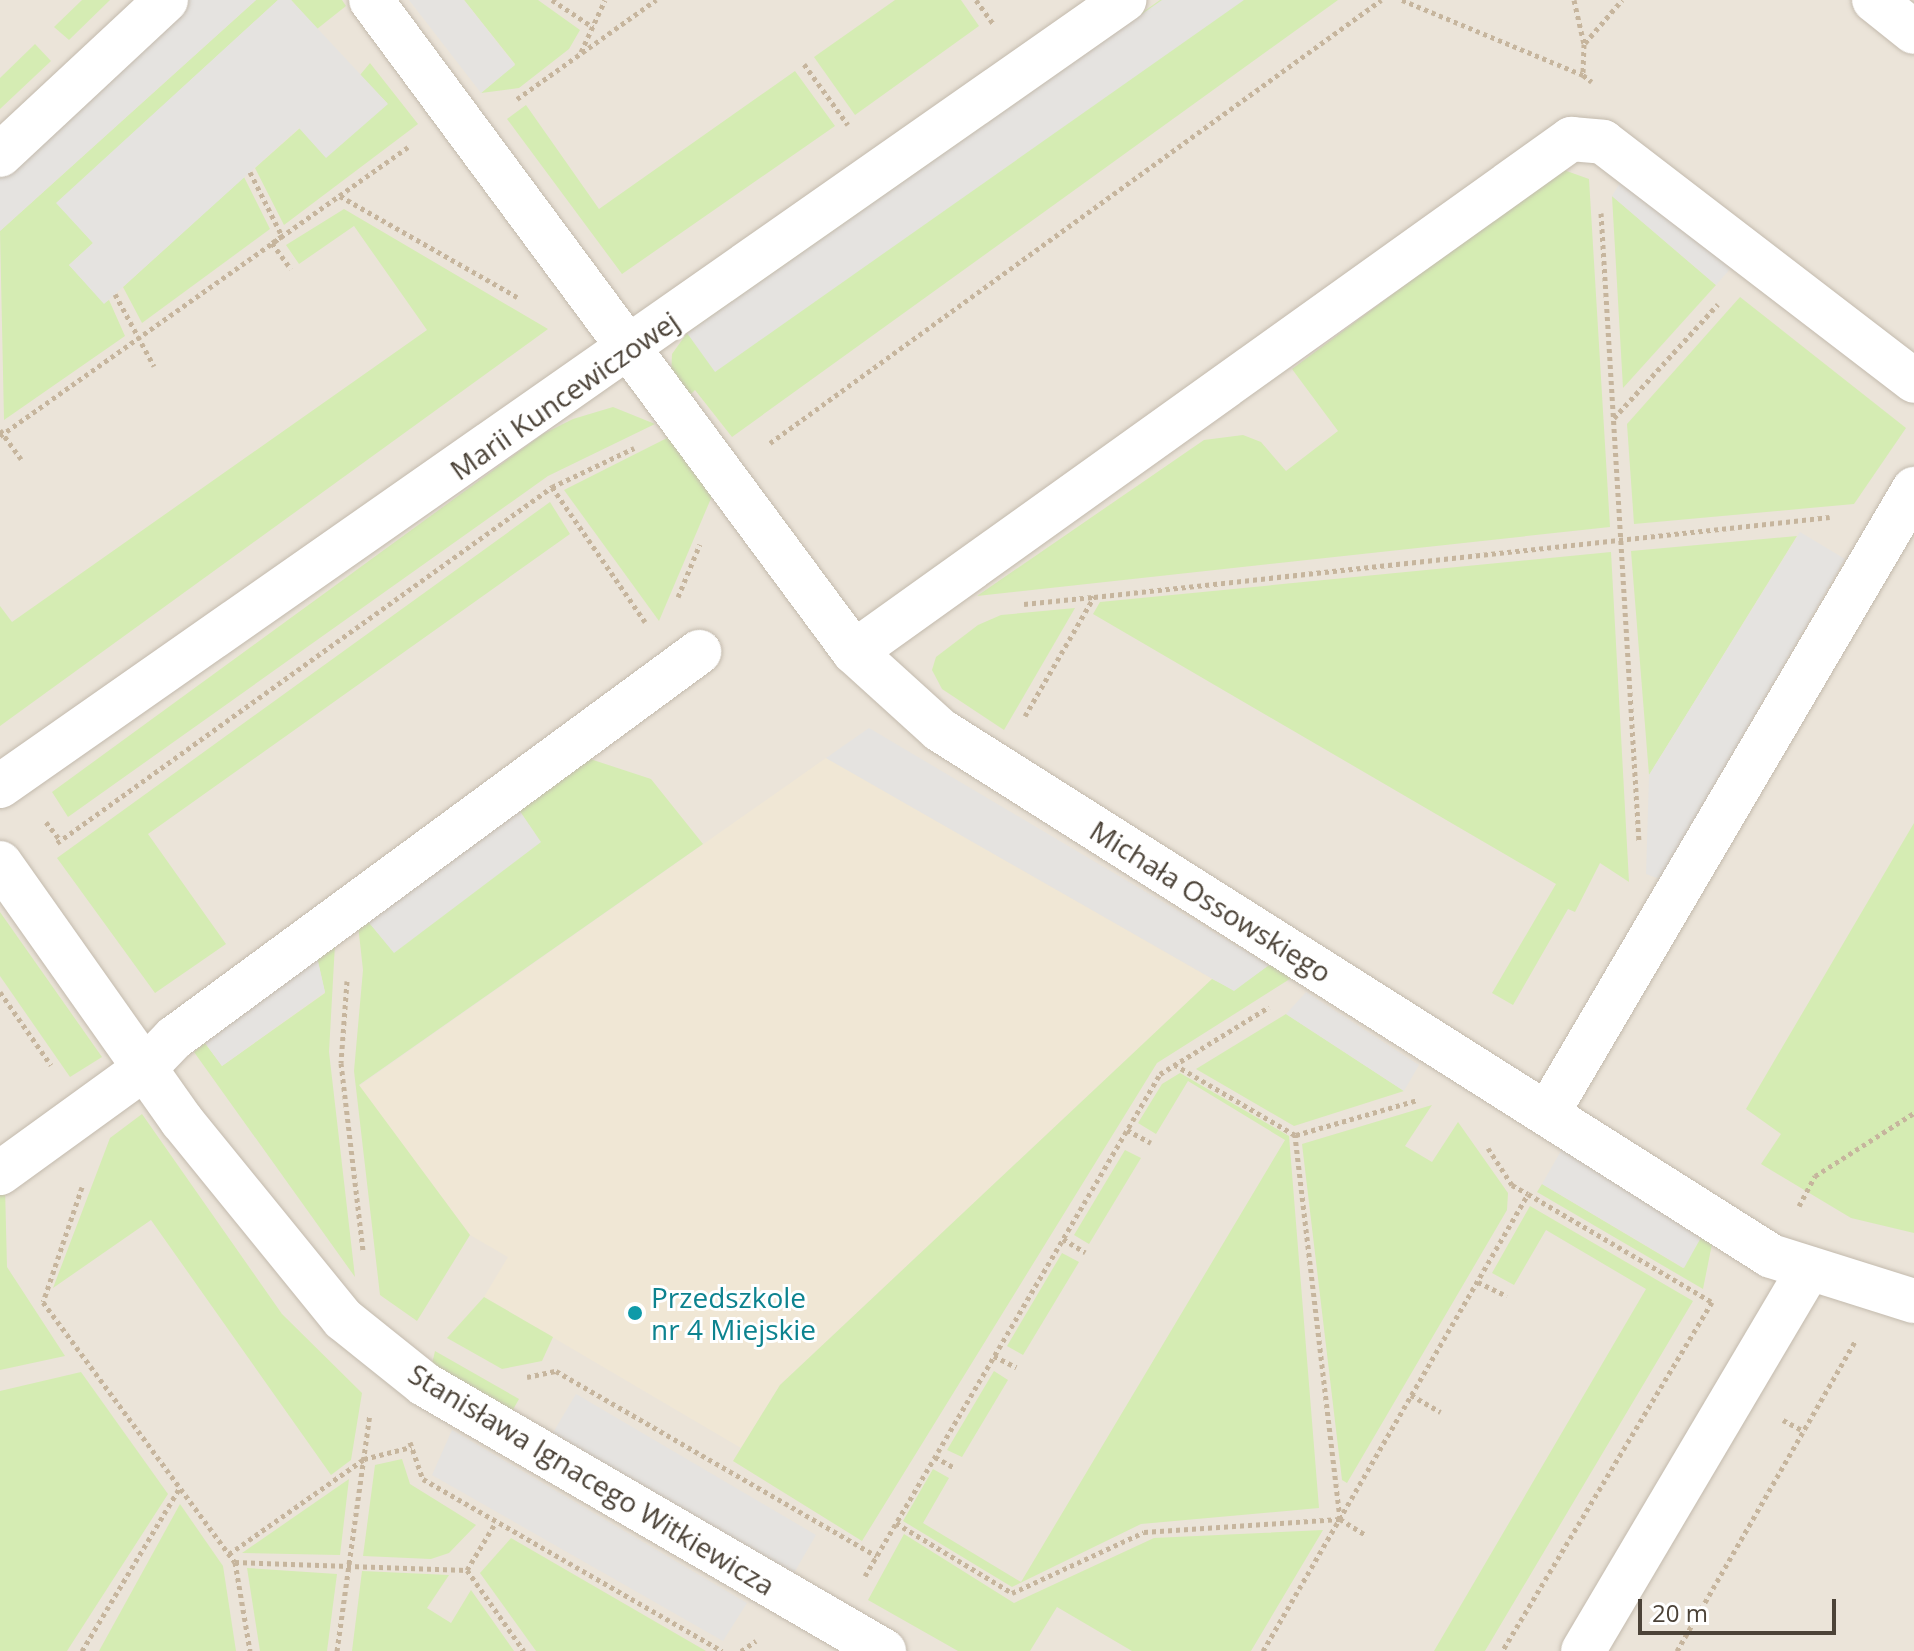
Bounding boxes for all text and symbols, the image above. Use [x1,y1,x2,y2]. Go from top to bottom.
street label: Marii Kuncewiczowej [443,304,685,486]
street label: Michała Ossowskiego [1084,813,1338,989]
place label: Przedszkole nr 4 Miejskie [651,1280,816,1346]
marker: Przedszkole nr 4 Miejskie [626,1304,644,1322]
street label: Stanisława Ignacego Witkiewicza [403,1356,781,1602]
scale bar [1642,1583,1840,1633]
text: 20 m [1652,1596,1708,1629]

